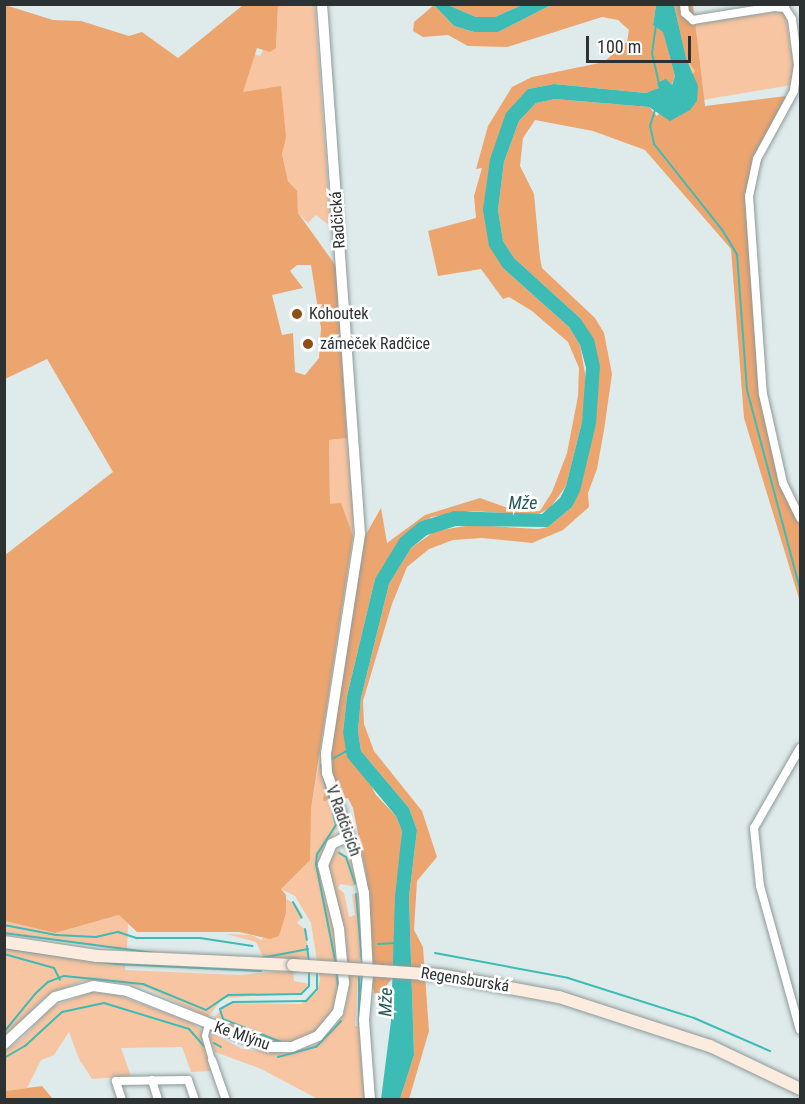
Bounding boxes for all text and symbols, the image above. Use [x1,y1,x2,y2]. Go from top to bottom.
scale bar [589,24,694,62]
text: 100 m [597,36,641,57]
street label: Radčická [326,191,350,249]
place label: Kohoutek [309,304,368,324]
marker: Kohoutek [290,307,304,321]
place label: zámeček Radčice [320,334,430,354]
marker: zámeček Radčice [301,337,315,351]
water label: Mže [509,492,537,514]
street label: V Radčicích [321,783,365,859]
street label: Regensburská [419,964,511,996]
water label: Mže [375,987,397,1017]
street label: Ke Mlýnu [212,1018,272,1054]

